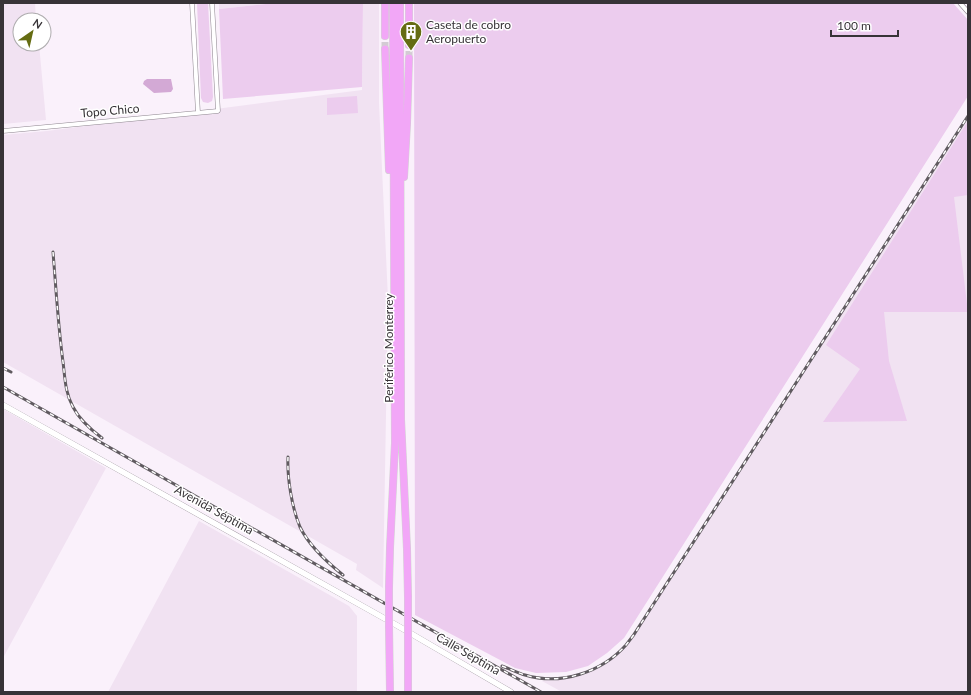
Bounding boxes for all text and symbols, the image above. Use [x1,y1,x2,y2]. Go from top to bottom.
north arrow [12,12,52,52]
scale bar [831,12,898,38]
text: N [31,16,45,31]
place label: Caseta de cobro Aeropuerto [426,17,511,46]
text: 100 m [837,18,871,33]
building icon: Caseta de cobro Aeropuerto [398,19,424,52]
street label: Topo Chico [80,100,140,121]
street label: Periférico Monterrey [381,292,396,403]
street label: Avenida Séptima [172,482,256,537]
street label: Calle Séptima [433,629,503,678]

